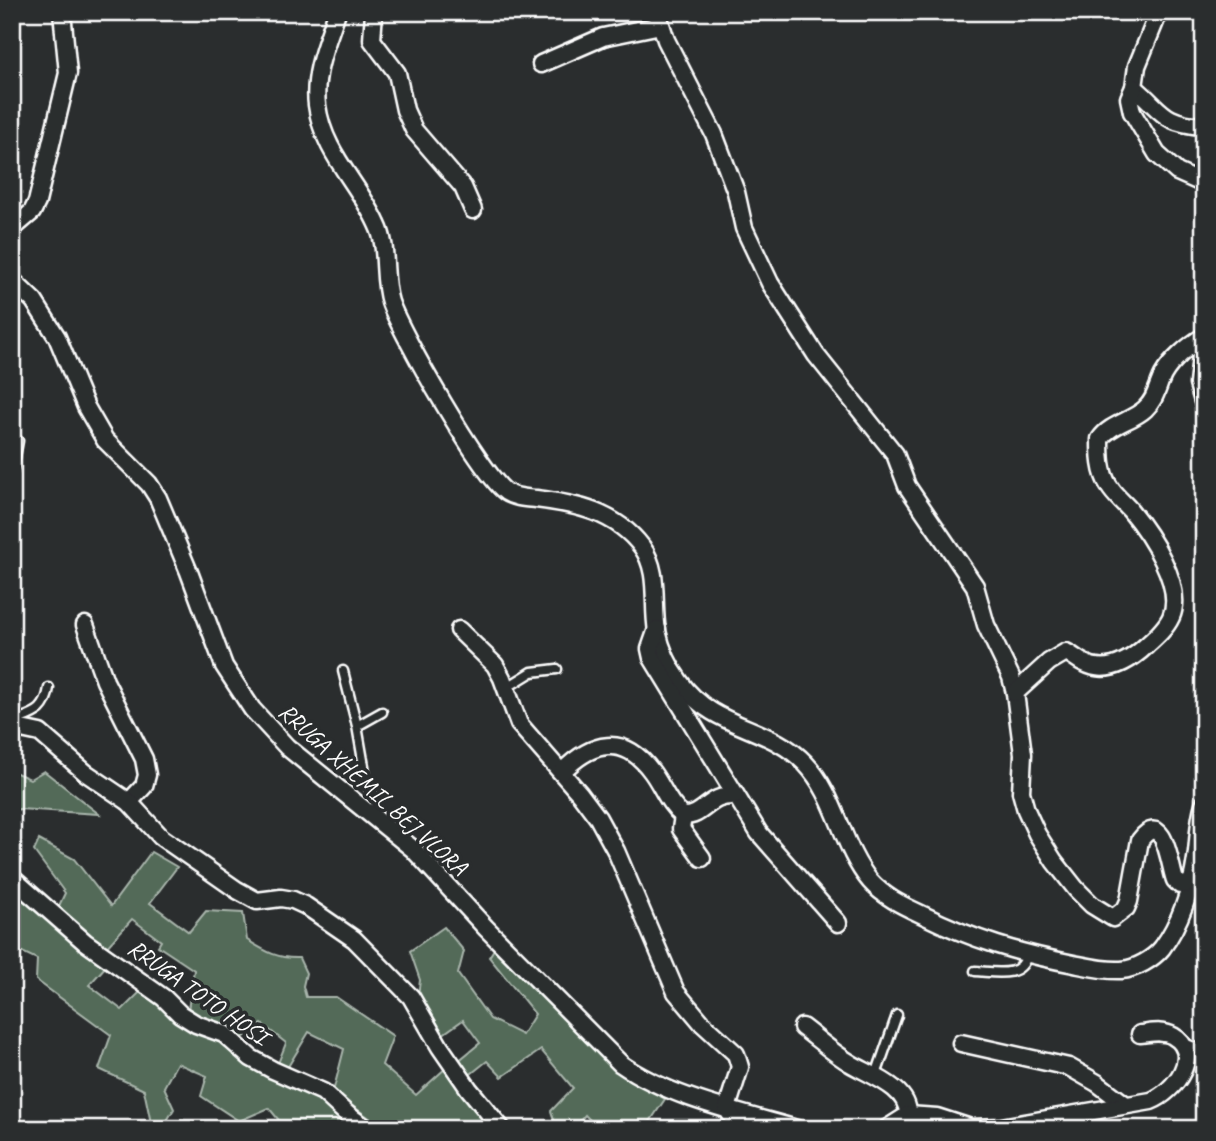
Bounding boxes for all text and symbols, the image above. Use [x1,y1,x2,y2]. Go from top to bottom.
street label: RRUGA XHEMIL BEJ VLORA [273,696,474,882]
street label: RRUGA TOTO HOSI [122,933,277,1054]

